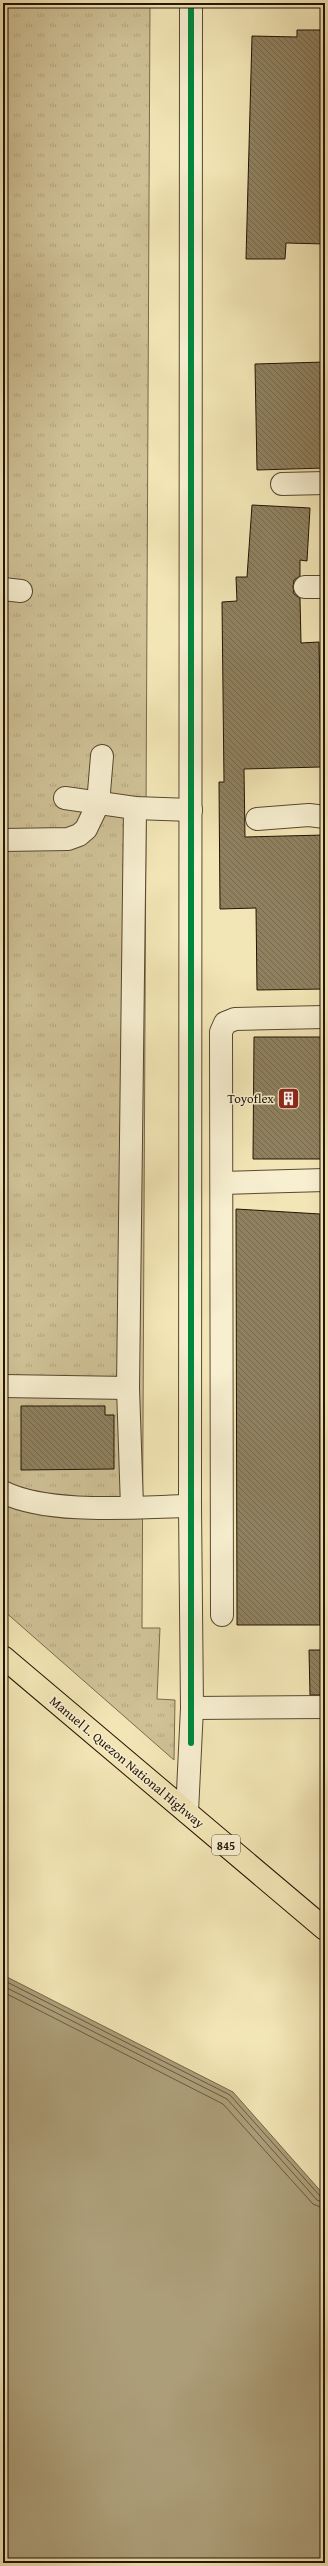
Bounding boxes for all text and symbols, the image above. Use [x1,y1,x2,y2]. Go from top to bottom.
building icon: Toyoflex [276,1085,302,1111]
place label: Toyoflex [227,1089,274,1108]
street label: Manuel L. Quezon National Highway [46,1691,209,1833]
road number: 845 [212,1835,240,1855]

